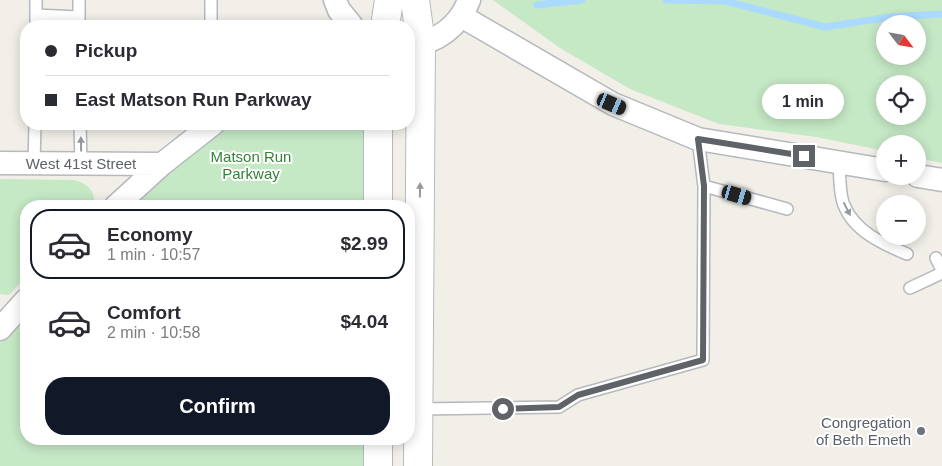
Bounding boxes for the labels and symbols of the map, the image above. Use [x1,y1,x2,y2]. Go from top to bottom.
north arrow [876,15,926,65]
callout: 1 min [763,84,845,118]
car [595,91,628,117]
one-way arrow [77,135,85,151]
route end [793,145,815,167]
park label: Matson Run Parkway [211,148,291,182]
street label: West 41st Street [26,155,137,172]
one-way arrow [416,182,424,198]
car [720,184,753,206]
one-way arrow [843,202,851,216]
route start [492,398,514,420]
place label: Congregation of Beth Emeth [816,414,911,448]
marker: Congregation of Beth Emeth [915,425,927,437]

